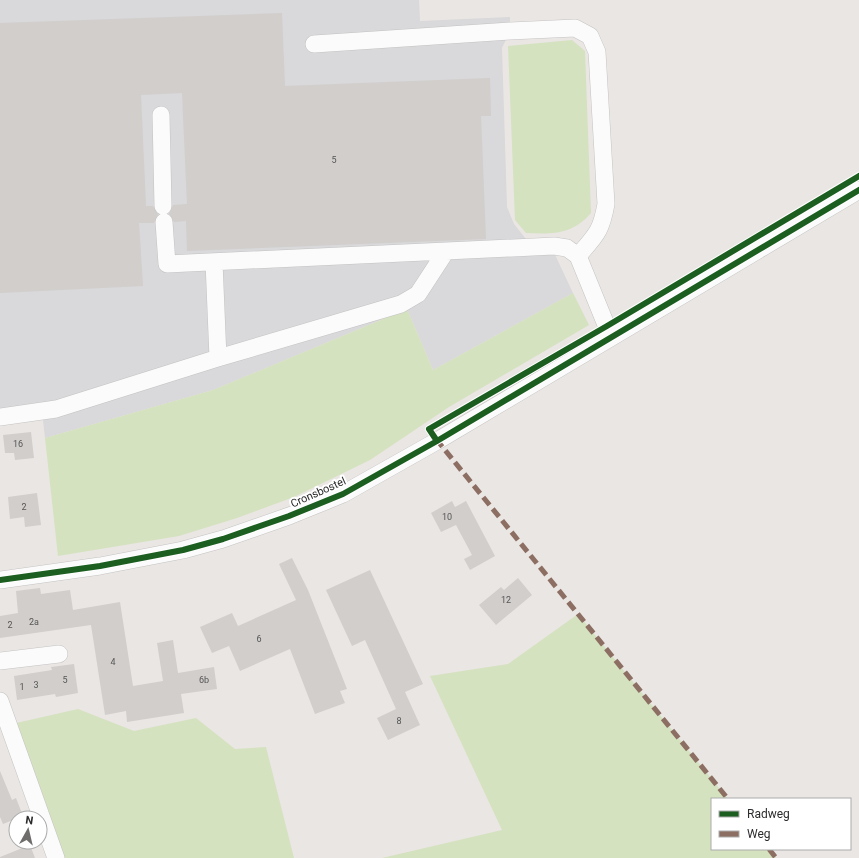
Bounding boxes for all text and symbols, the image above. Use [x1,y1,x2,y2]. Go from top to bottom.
house number: 5 [331,155,337,165]
house number: 16 [13,439,23,449]
street label: Cronsbostel [289,475,348,510]
house number: 2 [21,502,27,512]
house number: 10 [442,512,452,522]
house number: 12 [501,595,511,605]
house number: 2a [29,617,39,627]
house number: 2 [7,620,13,630]
house number: 6 [256,634,262,644]
house number: 4 [110,657,116,667]
house number: 5 [62,675,68,685]
house number: 6b [199,675,209,685]
house number: 3 [33,680,39,690]
house number: 1 [19,682,25,692]
house number: 8 [396,716,402,726]
legend [711,798,851,850]
text: Radweg [747,807,790,821]
north arrow [8,810,48,850]
text: N [25,814,34,828]
text: Weg [747,827,771,841]

